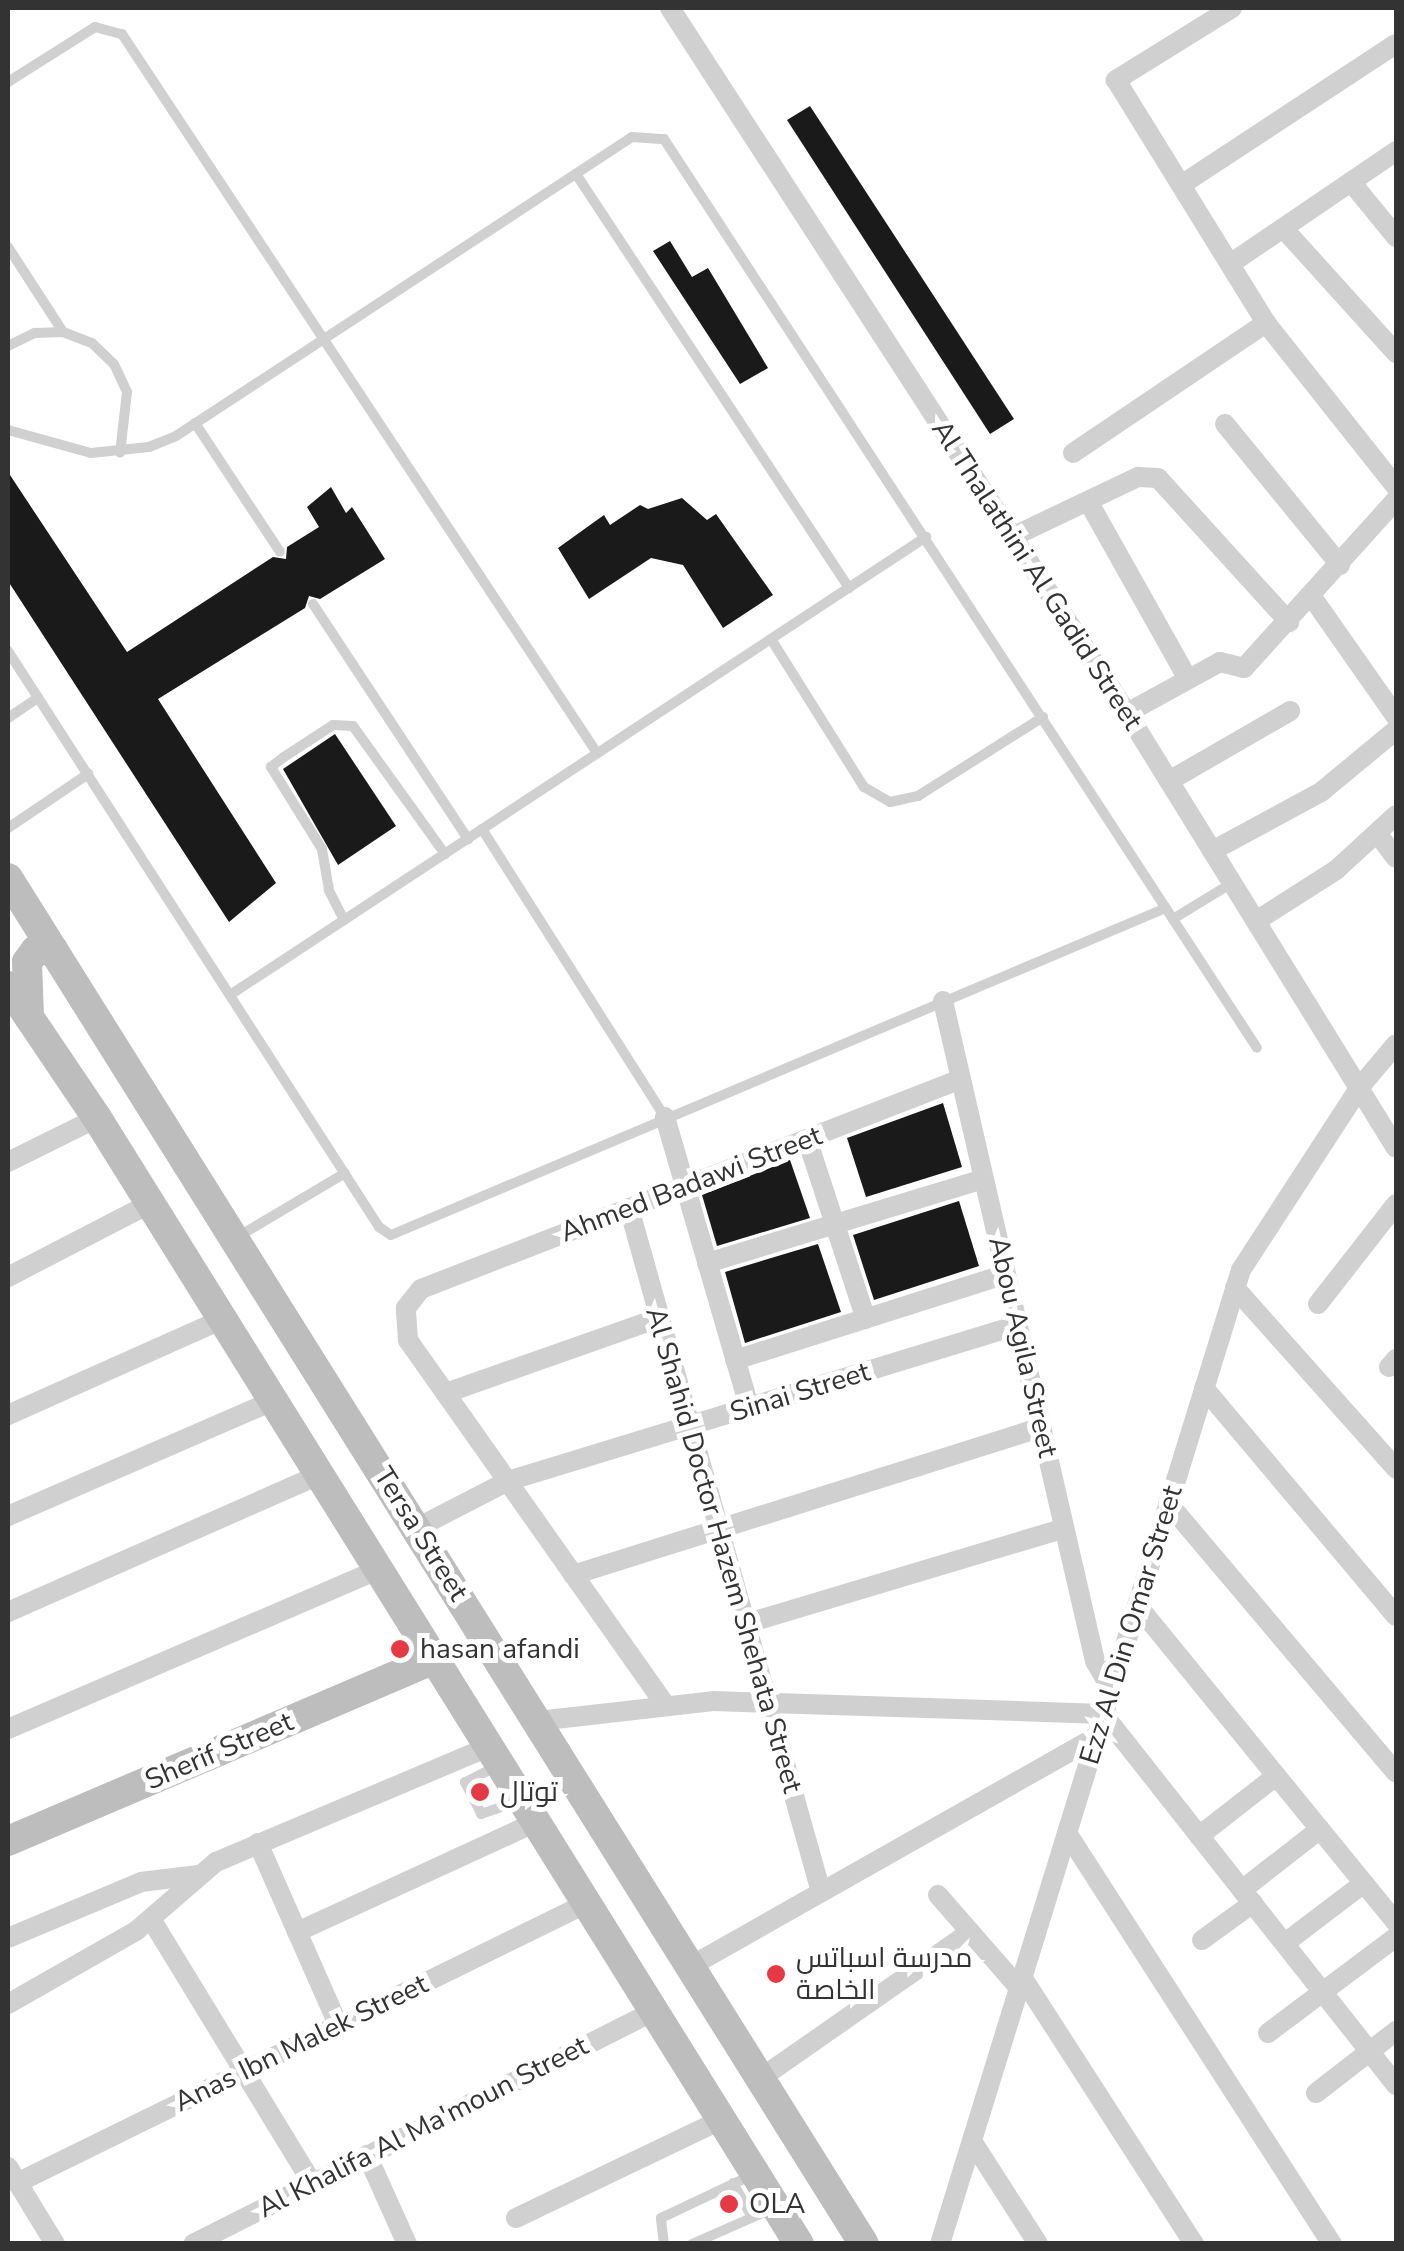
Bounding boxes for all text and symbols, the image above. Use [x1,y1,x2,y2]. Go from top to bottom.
street label: Al Thalathini Al Gadid Street [924,414,1150,736]
street label: Ahmed Badawi Street [556,1119,826,1249]
street label: Abou Agila Street [981,1234,1065,1460]
street label: Al Shahid Doctor Hazem Shehata Street [638,1303,810,1797]
street label: Sinai Street [726,1355,874,1429]
street label: Tersa Street [367,1461,475,1607]
street label: Ezz Al Din Omar Street [1073,1482,1189,1768]
place label: hasan afandi [420,1632,580,1666]
marker: hasan afandi [389,1638,411,1660]
street label: Sherif Street [140,1705,298,1797]
place label: توتال [500,1775,558,1809]
marker: توتال [469,1781,491,1803]
place label: مدرسة اسباتس الخاصة [796,1941,972,2007]
marker: مدرسة اسباتس الخاصة [765,1963,787,1985]
street label: Anas Ibn Malek Street [169,1967,433,2119]
street label: Al Khalifa Al Ma'moun Street [252,2029,594,2225]
place label: OLA [749,2187,806,2221]
marker: OLA [718,2193,740,2215]

